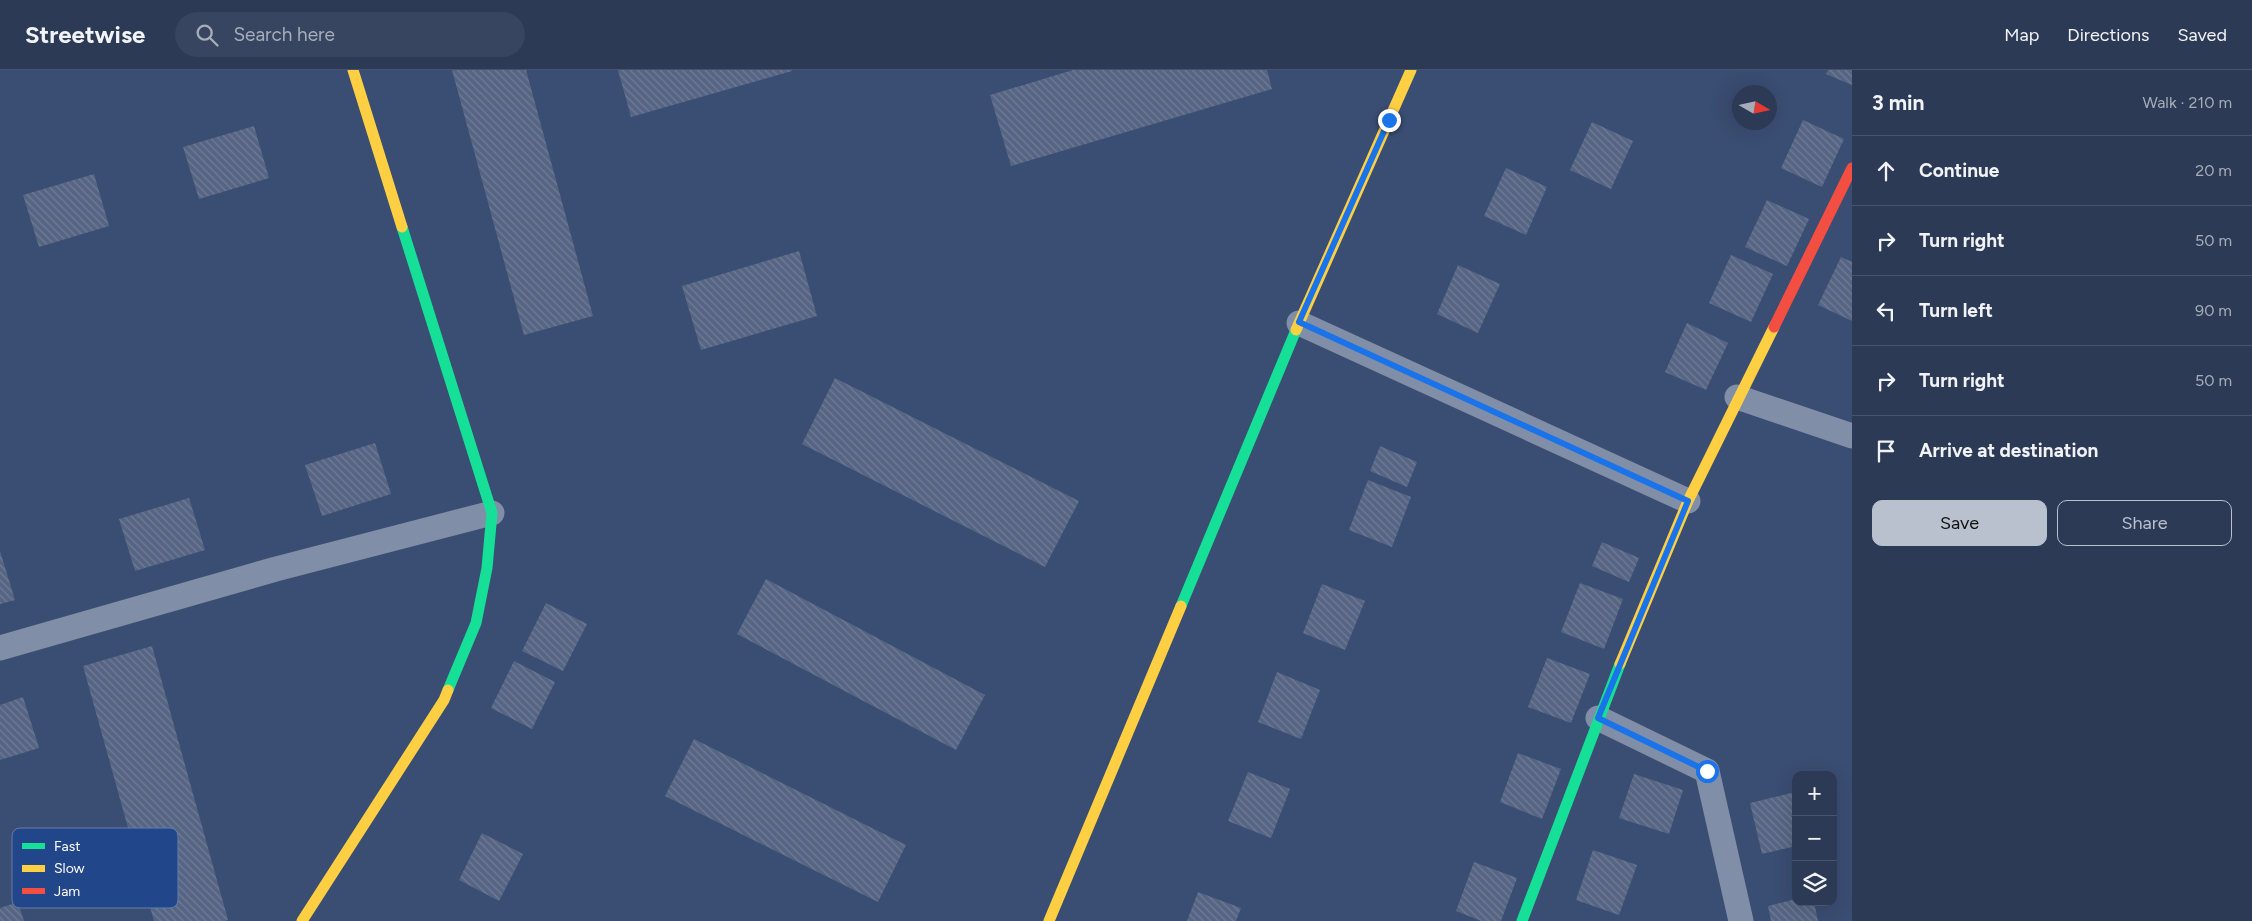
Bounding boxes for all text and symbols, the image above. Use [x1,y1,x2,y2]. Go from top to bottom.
search box [175,12,525,57]
text: Streetwise [25,20,145,49]
icon: search [193,21,221,49]
text: Search here [233,23,335,46]
text: Map [2004,24,2039,46]
text: Directions [2067,24,2149,46]
text: Saved [2177,24,2227,46]
north arrow [1732,85,1777,130]
text: 3 min [1872,90,1924,115]
text: Walk · 210 m [2143,93,2232,112]
route end [1378,109,1401,132]
icon: ahead [1872,157,1900,185]
text: Continue [1919,159,1999,182]
text: 20 m [2195,161,2232,180]
icon: right [1872,227,1900,255]
text: Turn right [1919,229,2005,252]
text: 50 m [2195,231,2232,250]
icon: left [1872,297,1900,325]
text: Turn left [1919,299,1993,322]
text: 90 m [2195,301,2232,320]
icon: right [1872,367,1900,395]
text: Turn right [1919,369,2005,392]
text: 50 m [2195,371,2232,390]
icon: arrive [1872,437,1900,465]
text: Arrive at destination [1919,439,2098,462]
button: Save [1872,500,2047,546]
button: Share [2057,500,2232,546]
route start [1696,760,1719,783]
map controls [1792,771,1837,906]
button: + [1792,771,1837,816]
button: − [1792,816,1837,861]
legend [12,828,178,908]
text: Fast [54,838,80,855]
text: Slow [54,860,85,877]
button: layers [1792,861,1837,906]
text: Jam [54,883,80,900]

